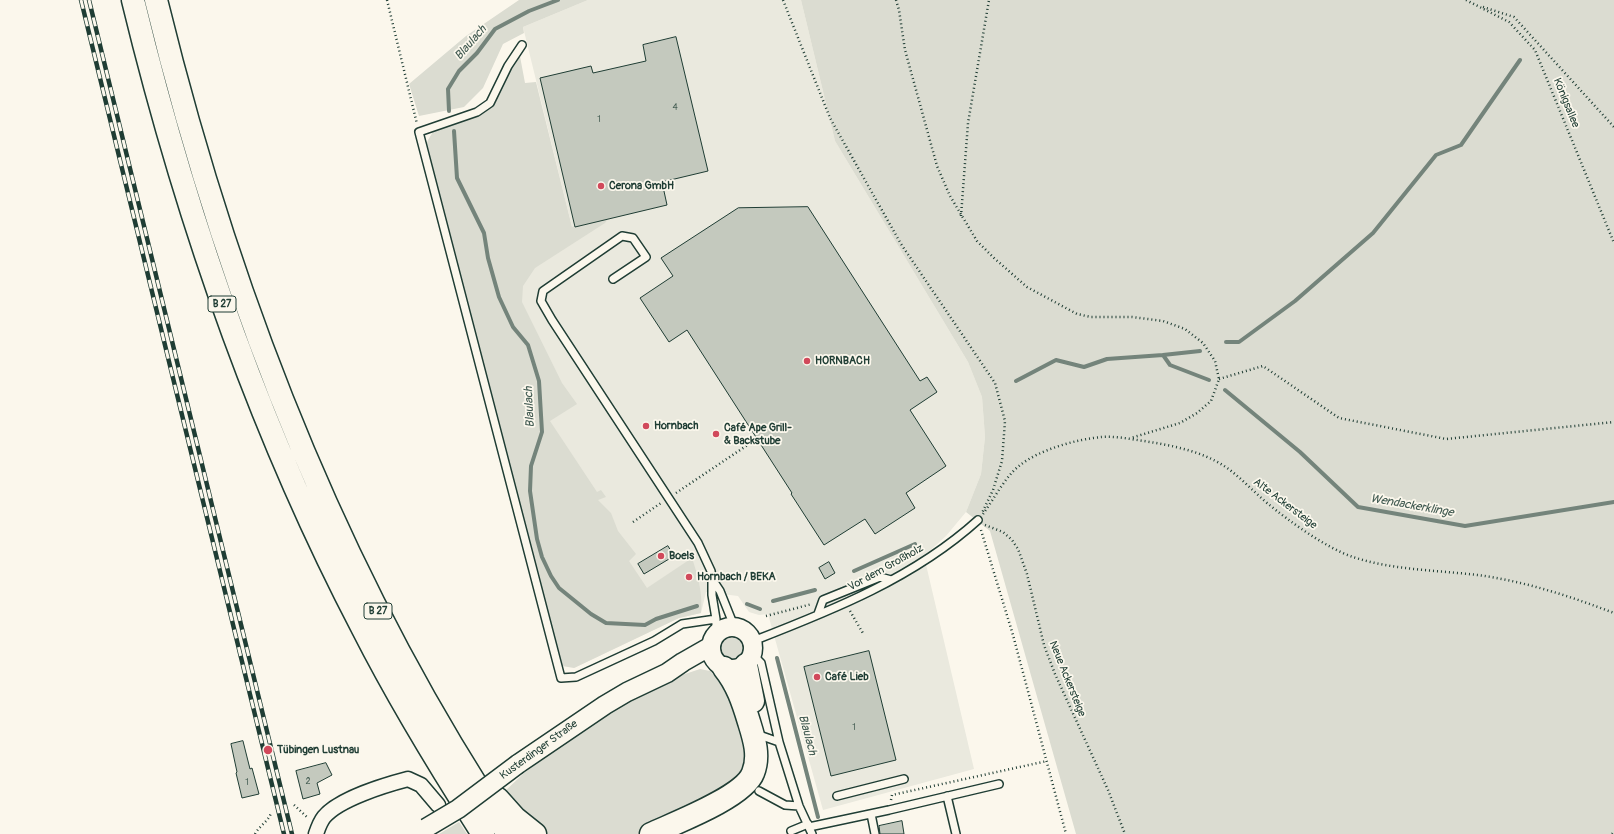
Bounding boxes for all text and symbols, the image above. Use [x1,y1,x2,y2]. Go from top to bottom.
water label: Blaulach [452,23,490,63]
street label: Königsallee [1550,76,1582,130]
house number: 4 [672,103,678,113]
house number: 1 [597,115,601,125]
place label: Cerona GmbH [609,179,674,193]
marker: Cerona GmbH [596,181,606,191]
road number: B 27 [208,296,236,312]
place label: HORNBACH [815,354,870,368]
marker: HORNBACH [802,356,812,366]
water label: Blaulach [522,386,538,428]
place label: Hornbach [654,419,698,433]
marker: Hornbach [641,421,651,431]
place label: Café Ape Grill- & Backstube [724,421,792,447]
marker: Café Ape Grill- & Backstube [711,429,721,439]
street label: Alte Ackersteige [1251,476,1319,532]
water label: Wendackerklinge [1369,492,1455,520]
street label: Vor dem Großholz [846,542,926,594]
place label: Boels [669,549,694,563]
marker: Boels [656,551,666,561]
place label: Hornbach / BEKA [697,570,776,584]
marker: Hornbach / BEKA [684,572,694,582]
road number: B 27 [364,603,392,619]
street label: Neue Ackersteige [1046,639,1088,719]
place label: Café Lieb [825,670,869,684]
marker: Café Lieb [812,672,822,682]
water label: Blaulach [795,713,819,757]
street label: Kusterdinger Straße [498,717,580,783]
house number: 1 [852,723,856,733]
place label: Tübingen Lustnau [277,743,359,757]
marker: Tübingen Lustnau [262,744,274,756]
house number: 2 [305,777,311,787]
house number: 1 [245,778,249,788]

